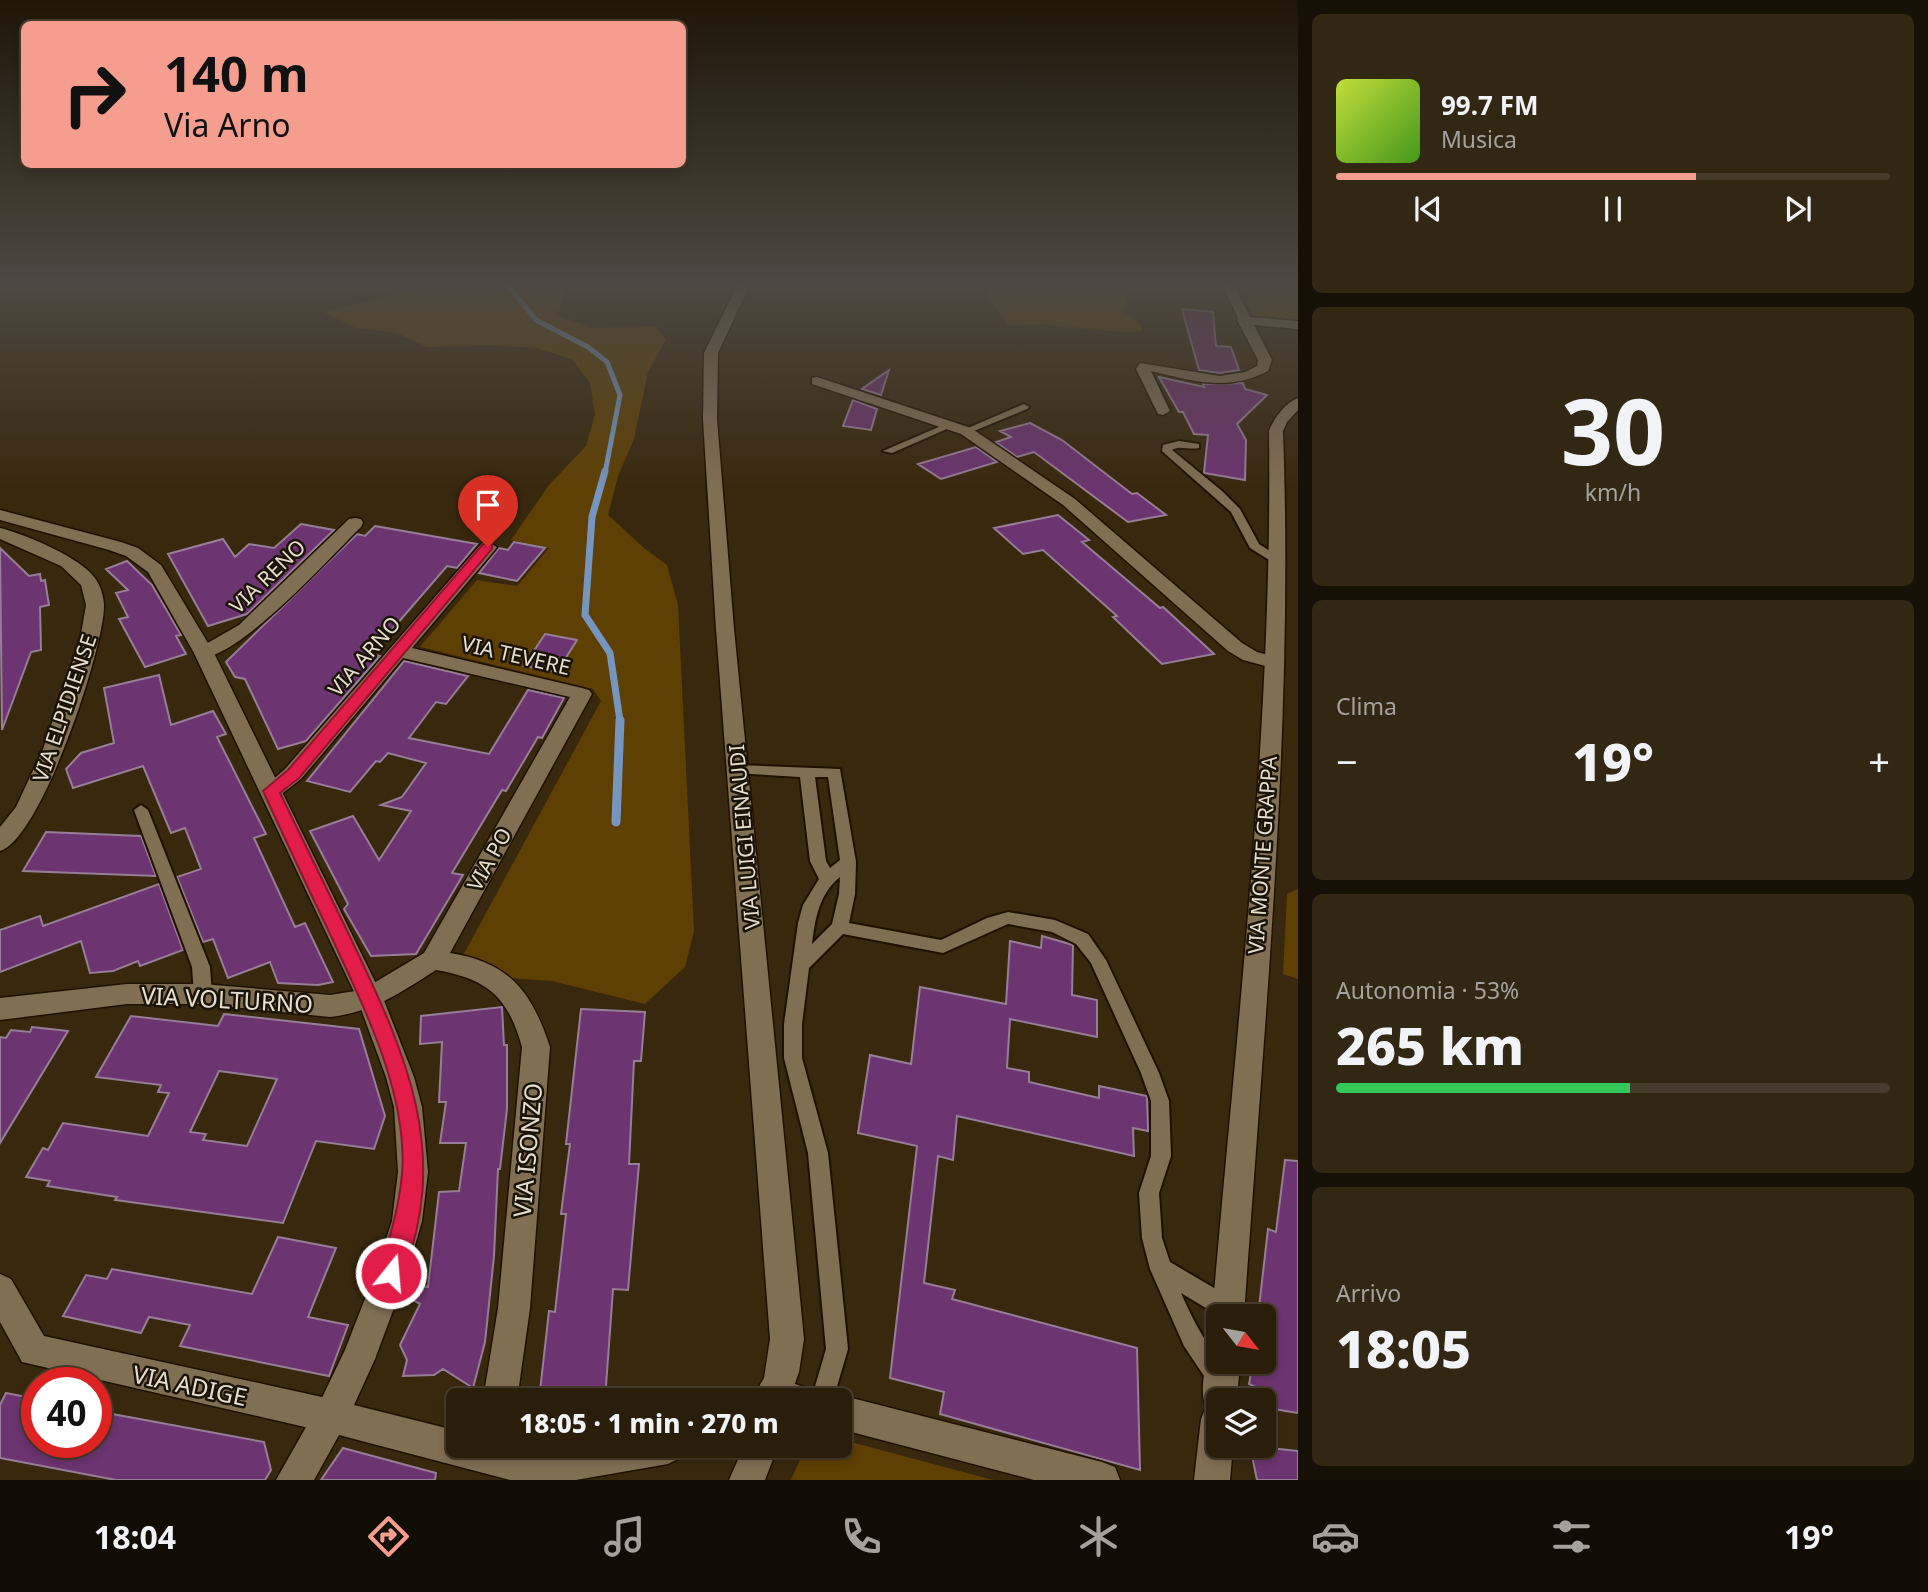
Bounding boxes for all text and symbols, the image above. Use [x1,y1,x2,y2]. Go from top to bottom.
text: 140 m [164,40,309,106]
icon: right [49,49,140,140]
text: 99.7 FM [1441,87,1538,123]
text: Via Arno [164,103,291,146]
text: Musica [1441,123,1517,155]
icon: previous [1409,190,1447,228]
icon: pause [1594,190,1632,228]
icon: next [1779,190,1817,228]
text: 30 [1561,368,1665,492]
pin [458,475,518,547]
text: km/h [1585,476,1641,508]
icon: arrive [469,486,507,524]
street label: VIA RENO [223,533,311,619]
street label: VIA ARNO [321,610,407,702]
street label: VIA TEVERE [459,629,573,681]
street label: VIA ELPIDIENSE [26,630,102,786]
text: Clima [1336,690,1397,722]
text: 19° [1572,725,1654,796]
text: − [1336,735,1358,787]
text: + [1868,735,1890,787]
street label: VIA LUIGI EINAUDI [722,743,766,931]
street label: VIA MONTE GRAPPA [1241,755,1283,955]
street label: VIA PO [460,823,518,895]
text: Autonomia · 53% [1336,974,1519,1006]
street label: VIA VOLTURNO [140,978,314,1020]
text: 265 km [1336,1009,1524,1080]
street label: VIA ISONZO [505,1081,549,1219]
position arrow [354,1236,428,1310]
text: Arrivo [1336,1277,1401,1309]
north arrow [1206,1304,1276,1374]
map controls [1206,1304,1276,1458]
text: 18:05 [1336,1312,1471,1383]
street label: VIA ADIGE [130,1357,250,1413]
speed limit sign: 40 [21,1367,112,1458]
button: layers [1206,1388,1276,1458]
text: 18:05 · 1 min · 270 m [519,1405,779,1441]
icon: directions [364,1512,413,1561]
icon: music [600,1512,649,1561]
icon: phone [837,1512,886,1561]
icon: climate [1074,1512,1123,1561]
icon: car [1311,1512,1360,1561]
icon: filters [1547,1512,1596,1561]
text: 18:04 [94,1515,176,1558]
text: 19° [1784,1515,1834,1558]

